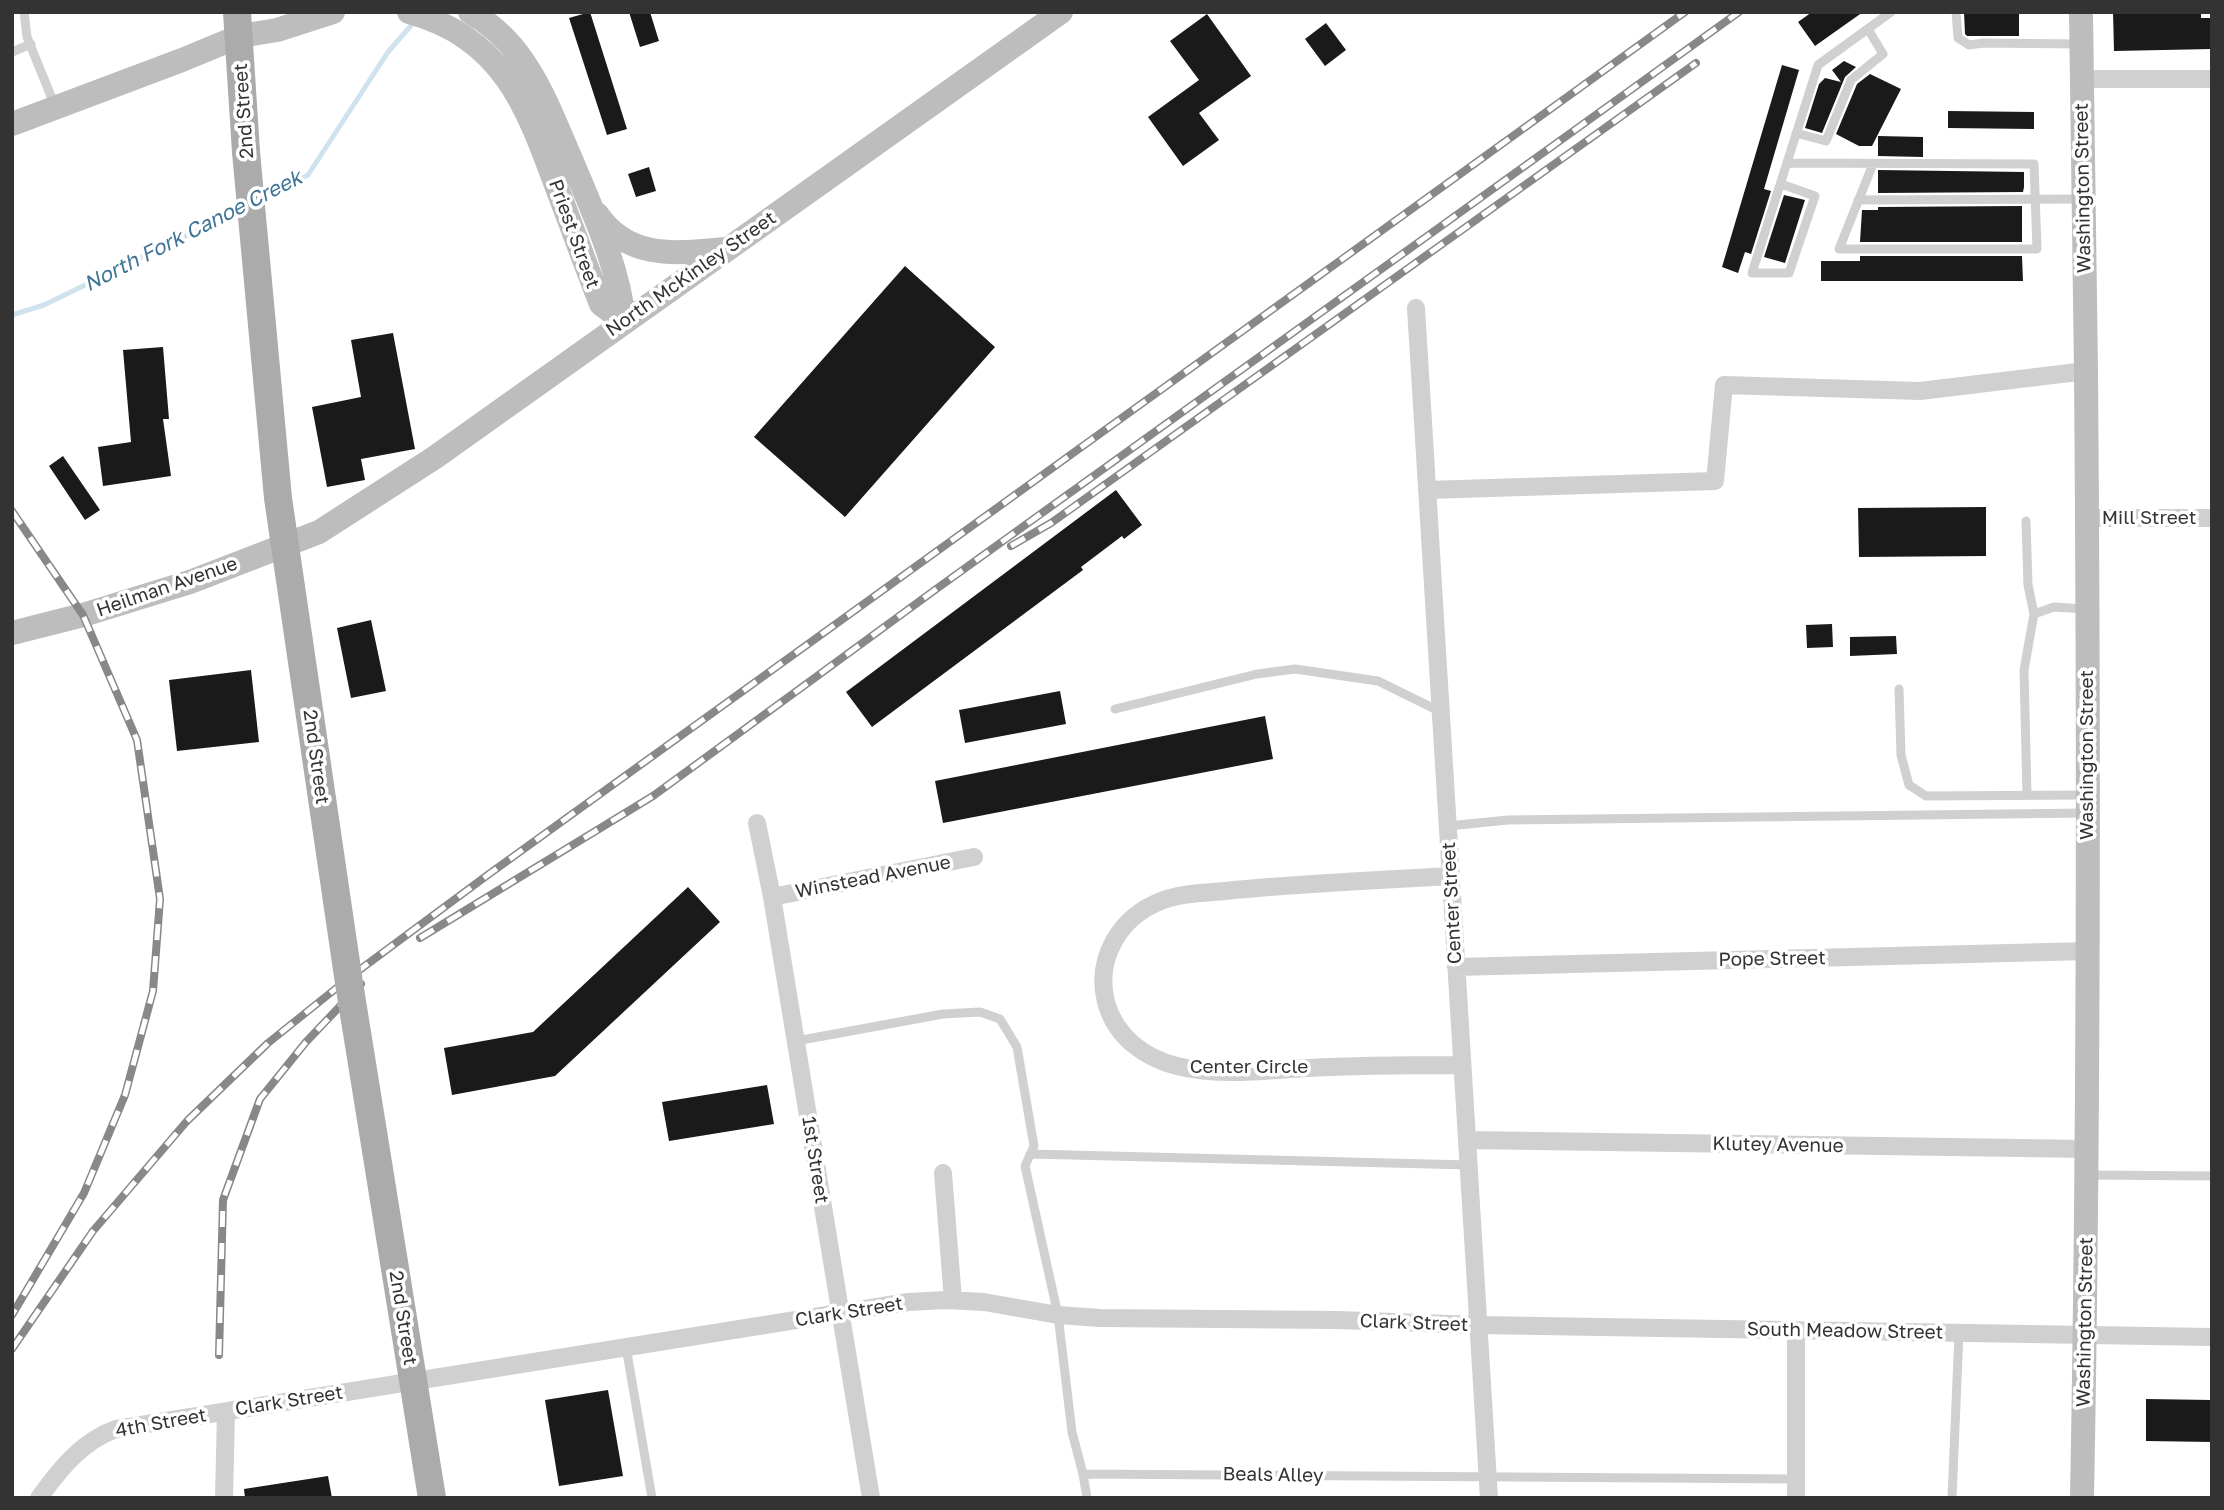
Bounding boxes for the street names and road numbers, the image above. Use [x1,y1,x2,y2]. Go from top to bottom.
street label: 2nd Street [229,63,259,159]
street label: Washington Street [2070,103,2096,273]
street label: Priest Street [544,176,604,292]
street label: North McKinley Street [602,207,780,341]
street label: Mill Street [2102,507,2196,529]
street label: Heilman Avenue [93,552,241,622]
street label: Washington Street [2076,670,2098,840]
street label: 2nd Street [298,708,334,806]
street label: Center Street [1437,841,1467,965]
street label: Winstead Avenue [793,851,953,903]
street label: Pope Street [1718,947,1826,971]
street label: Center Circle [1190,1056,1308,1078]
street label: 1st Street [797,1115,833,1205]
street label: Klutey Avenue [1712,1132,1844,1158]
street label: Washington Street [2072,1237,2098,1407]
street label: 2nd Street [384,1269,422,1367]
street label: Clark Street [793,1292,905,1332]
street label: Clark Street [1359,1310,1469,1336]
street label: South Meadow Street [1747,1318,1943,1344]
street label: Clark Street [233,1381,345,1421]
street label: 4th Street [114,1404,208,1442]
street label: Beals Alley [1222,1463,1324,1487]

